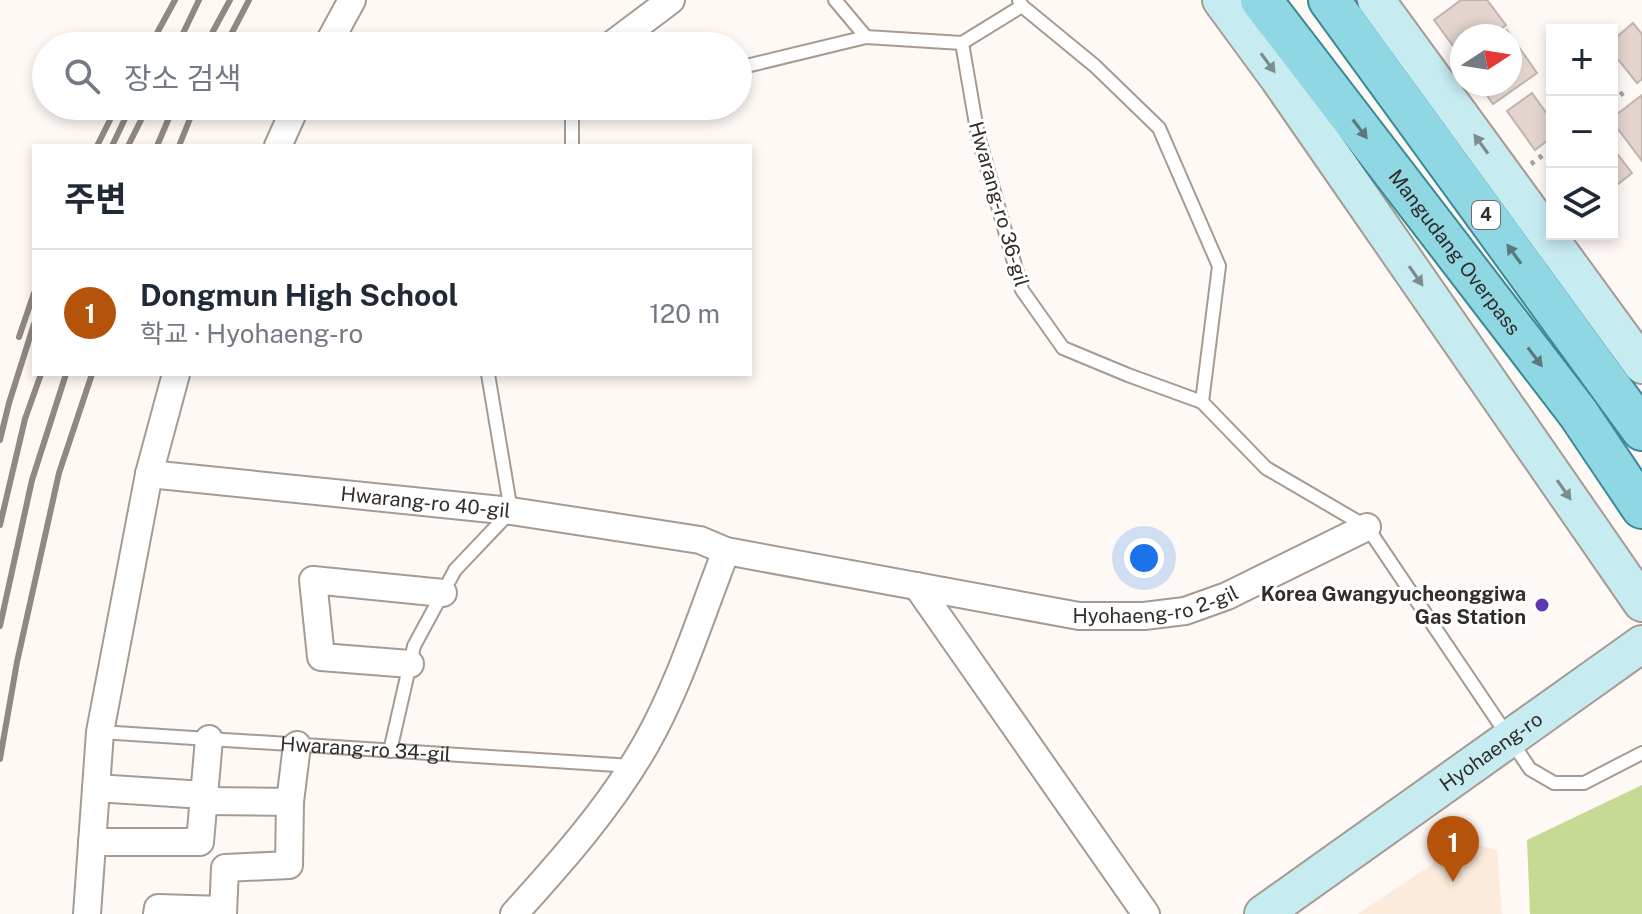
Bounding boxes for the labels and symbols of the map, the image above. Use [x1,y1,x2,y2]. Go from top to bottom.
north arrow [1450,24,1522,96]
one-way arrow [1259,53,1275,73]
one-way arrow [1351,118,1367,139]
street label: Hwarang-ro 36-gil [964,119,1034,289]
one-way arrow [1473,133,1489,154]
street label: Mangudang Overpass [1383,165,1526,340]
road number: 4 [1472,201,1500,229]
one-way arrow [1507,243,1522,264]
one-way arrow [1408,266,1423,287]
one-way arrow [1526,347,1542,367]
one-way arrow [1556,480,1571,501]
street label: Hwarang-ro 40-gil [339,482,512,523]
your location [1124,538,1164,578]
street label: Hyohaeng-ro 2-gil [1072,580,1242,628]
place label: Korea Gwangyucheonggiwa Gas Station [1261,582,1526,629]
marker: Korea Gwangyucheonggiwa Gas Station [1533,596,1551,614]
street label: Hyohaeng-ro [1435,707,1547,796]
street label: Hwarang-ro 34-gil [279,732,452,766]
pin: 1 [1427,816,1479,882]

